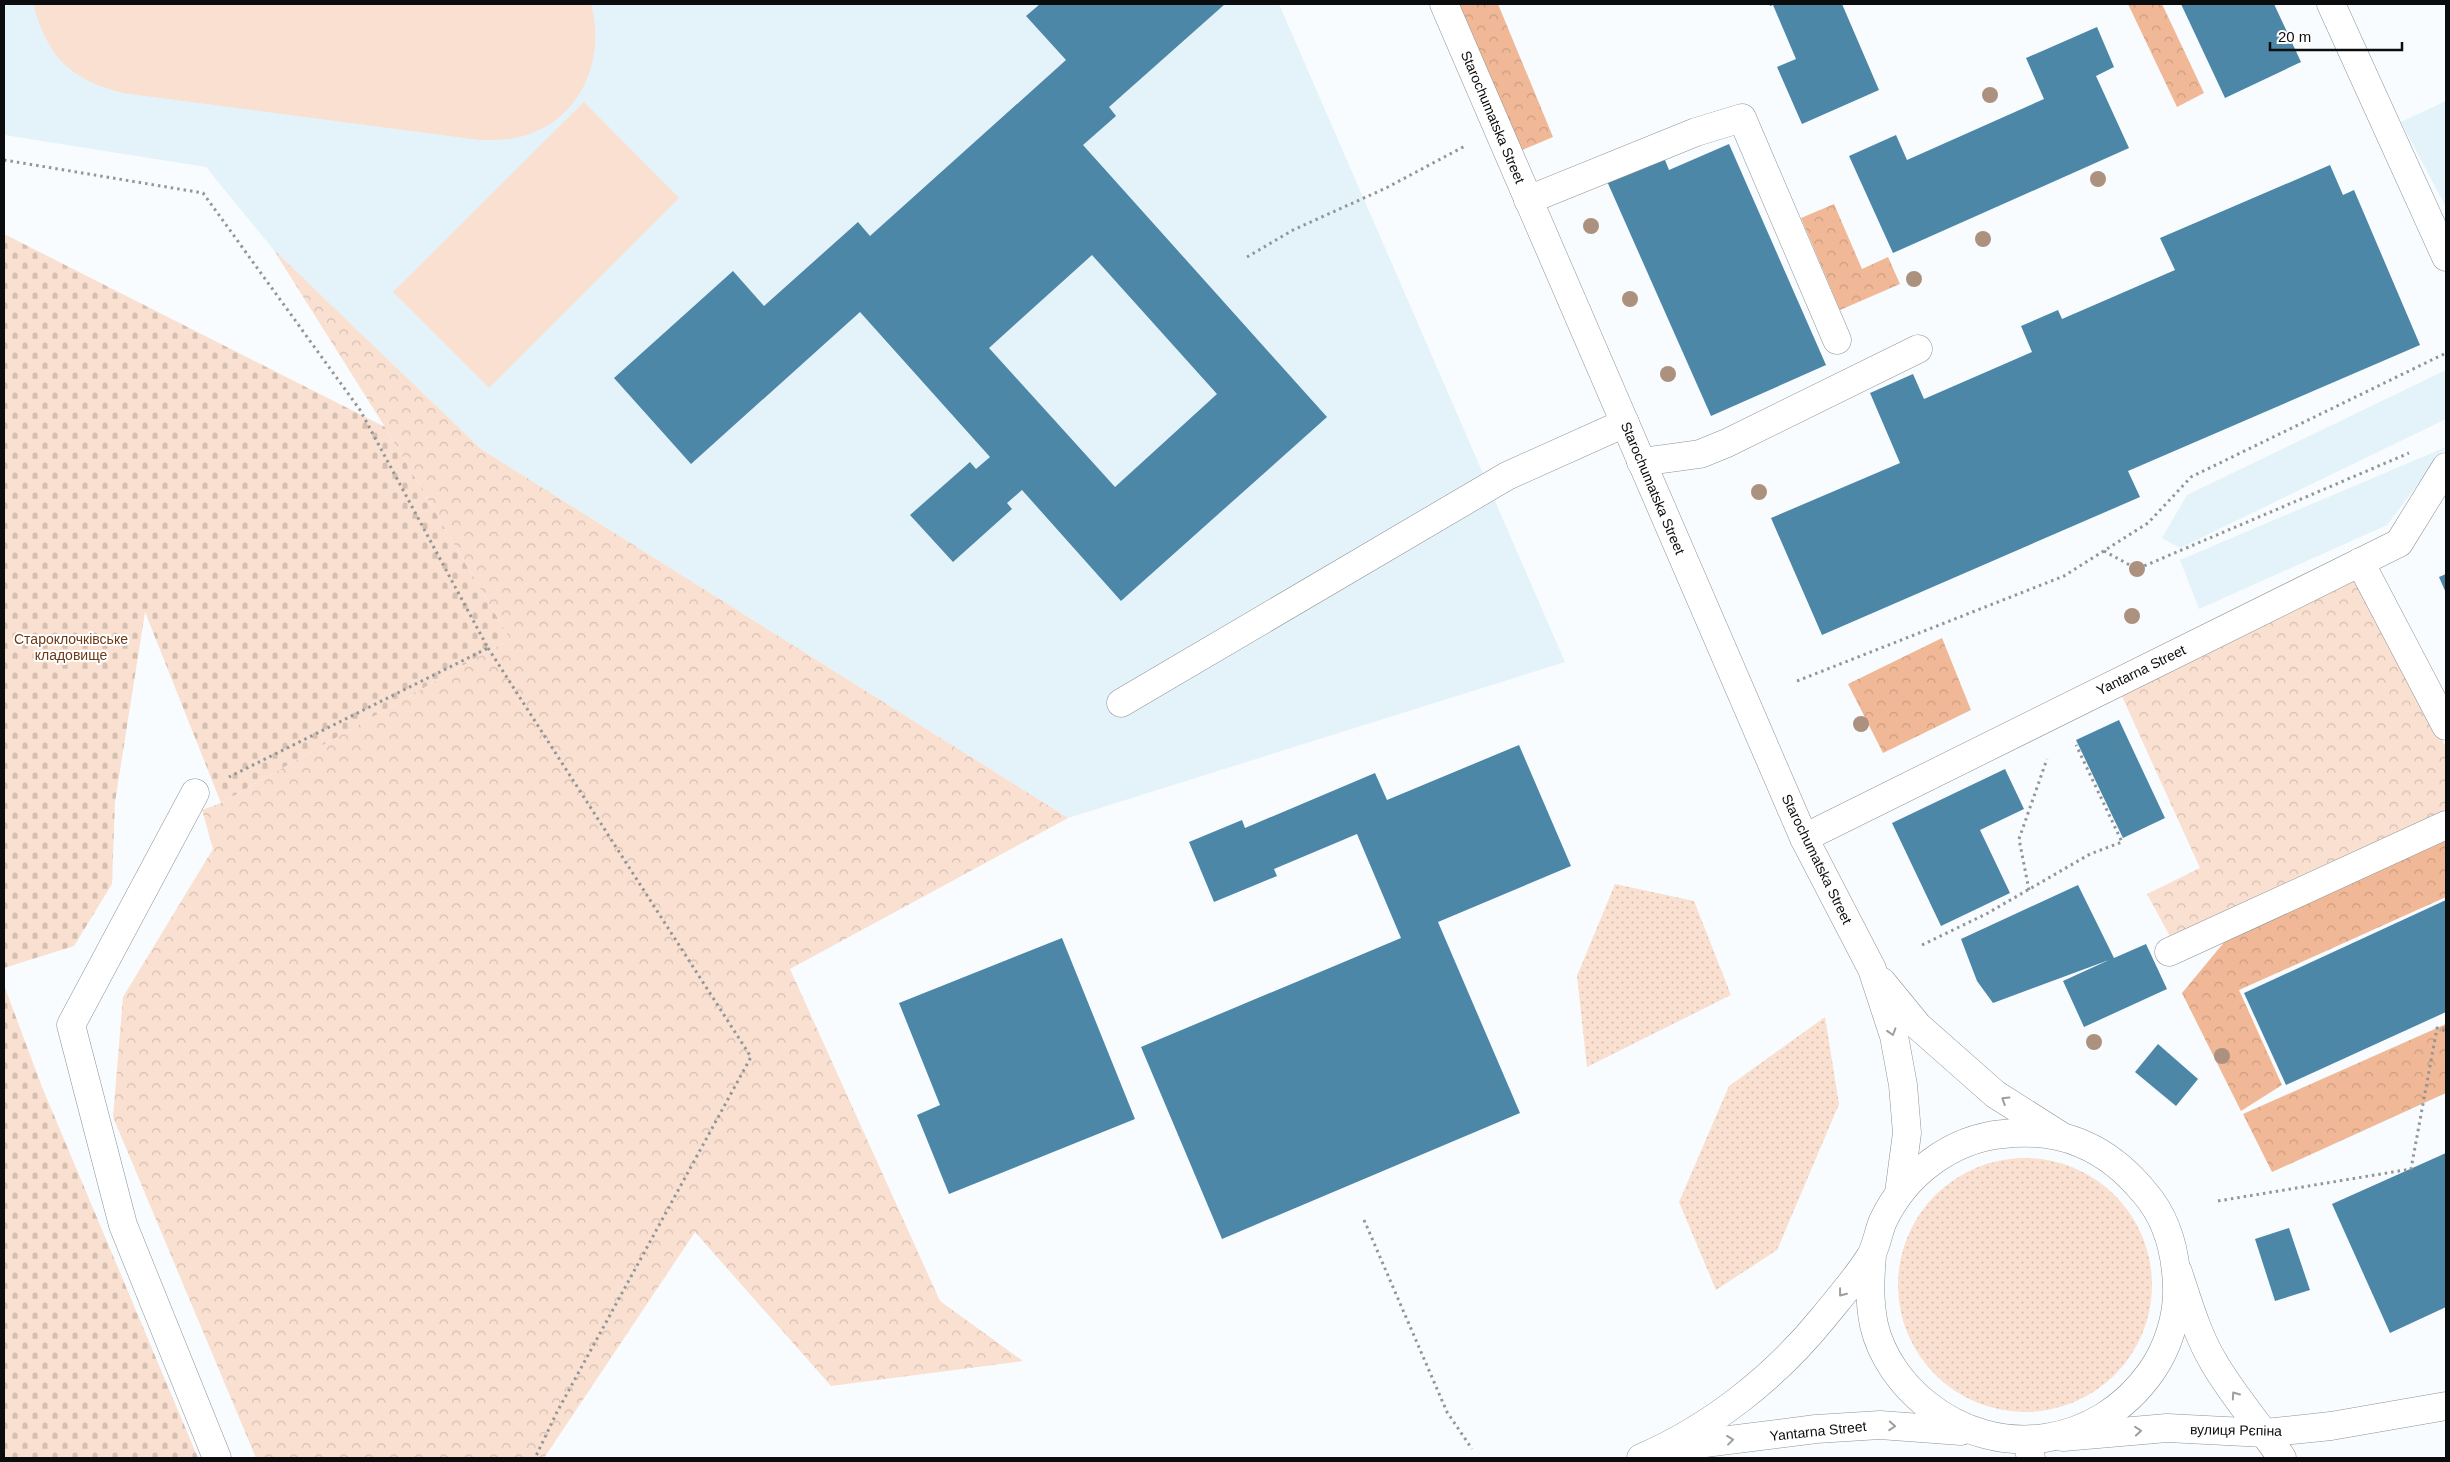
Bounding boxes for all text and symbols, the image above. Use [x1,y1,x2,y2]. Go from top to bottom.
scale bar [2270,20,2402,52]
text: 20 m [2278,28,2311,45]
street label: Starochumatska Street [1458,48,1528,186]
street label: Starochumatska Street [1618,419,1688,557]
park label: Староклочківське кладовище [14,631,128,663]
street label: Yantarna Street [2094,641,2188,698]
street label: Starochumatska Street [1779,791,1855,927]
one-way arrow [1886,1027,1896,1036]
one-way arrow [2001,1097,2010,1107]
one-way arrow [1839,1287,1848,1297]
one-way arrow [2232,1391,2241,1400]
street label: Yantarna Street [1769,1418,1867,1444]
one-way arrow [1888,1420,1896,1431]
street label: вулиця Рєпіна [2190,1421,2282,1439]
one-way arrow [2134,1426,2142,1437]
one-way arrow [1727,1435,1735,1446]

